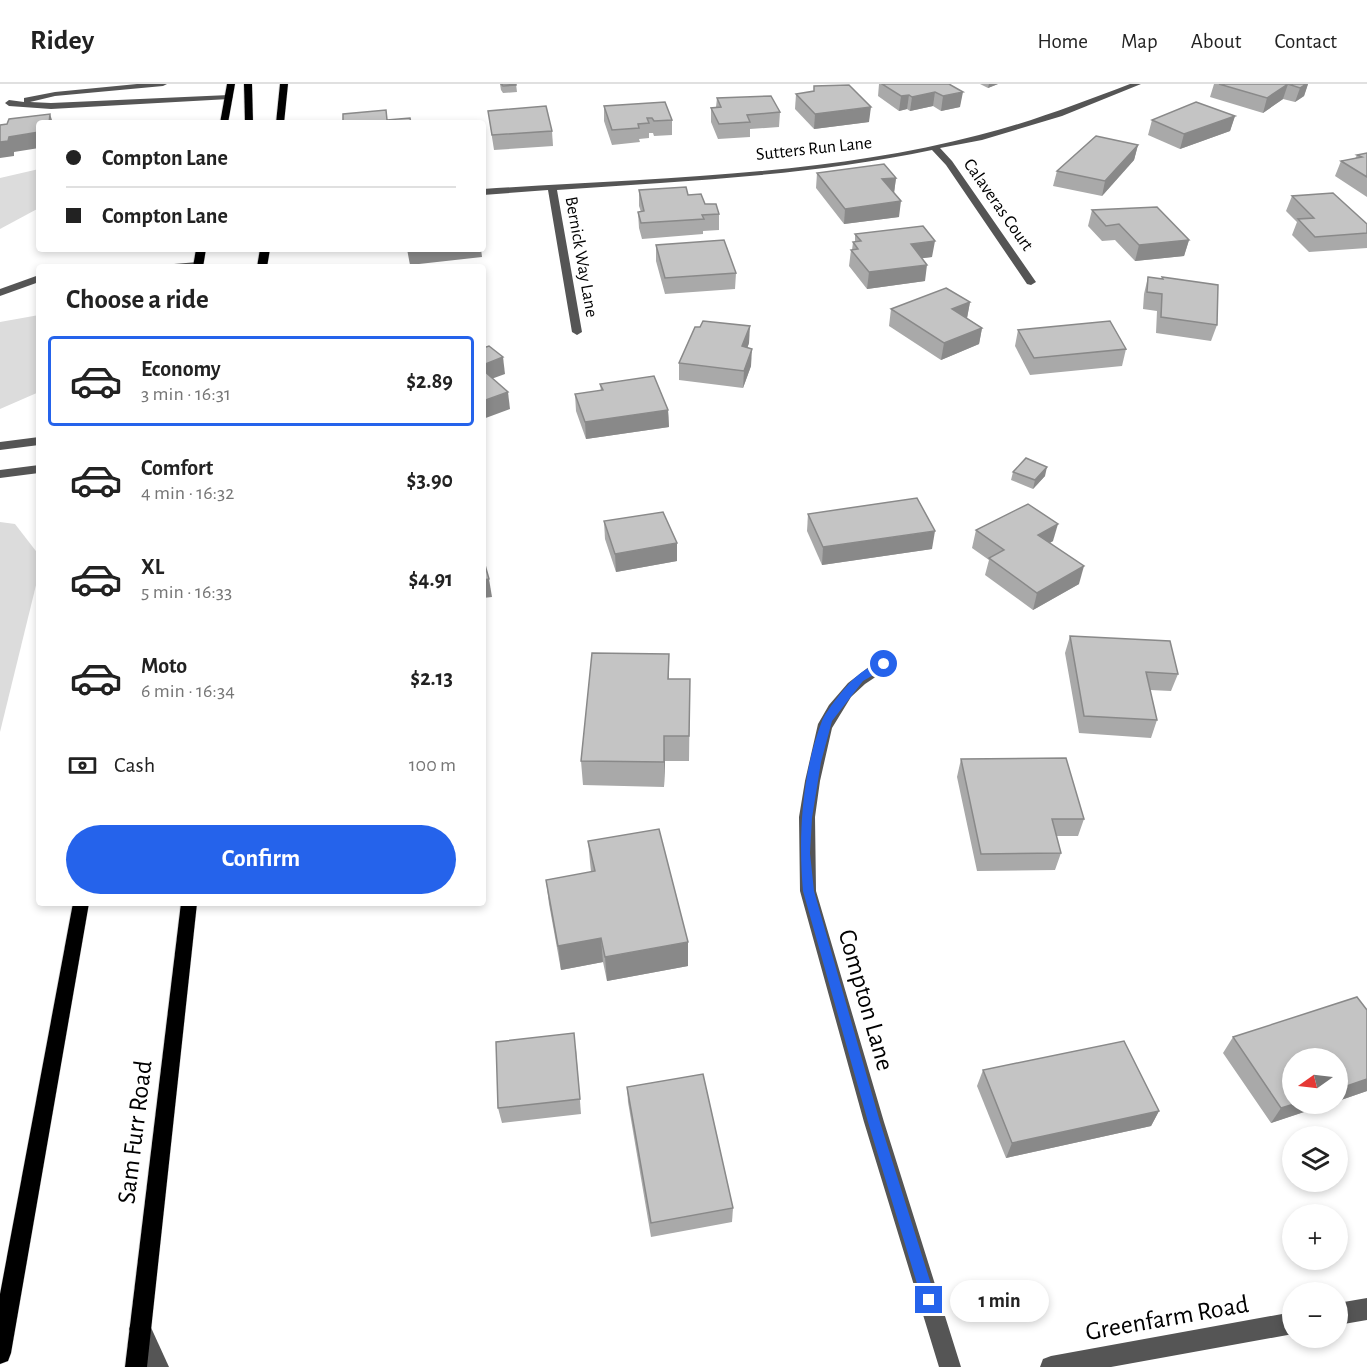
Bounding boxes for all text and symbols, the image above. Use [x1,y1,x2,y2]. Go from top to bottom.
text: Ridey [30,27,94,55]
text: Home [1037,31,1088,52]
text: Map [1121,31,1158,52]
text: About [1191,31,1241,52]
text: Contact [1274,31,1337,52]
street label: Sutters Run Lane [755,134,873,164]
text: Compton Lane [102,147,228,169]
street label: Calaveras Court [960,156,1036,255]
street label: Bernick Way Lane [562,195,600,319]
text: Compton Lane [102,205,228,227]
text: Choose a ride [66,286,209,313]
icon: car [69,354,123,408]
text: Economy [141,358,221,380]
text: $2.89 [406,370,453,392]
text: 3 min · 16:31 [141,384,231,404]
icon: car [69,453,123,507]
text: Comfort [141,457,213,479]
text: $3.90 [406,469,453,491]
text: 4 min · 16:32 [141,483,234,503]
icon: car [69,552,123,606]
text: XL [141,556,164,578]
text: $4.91 [408,568,453,590]
text: 5 min · 16:33 [141,582,232,602]
route start [870,650,897,677]
icon: car [69,651,123,705]
text: Moto [141,655,187,677]
text: $2.13 [410,667,453,689]
text: 6 min · 16:34 [141,681,235,701]
icon: cash [66,749,99,782]
text: Cash [114,754,155,776]
text: 100 m [409,755,456,775]
button: Confirm [66,825,456,894]
street label: Compton Lane [833,926,899,1074]
north arrow [1282,1048,1348,1114]
map controls [1282,1048,1348,1348]
street label: Sam Furr Road [113,1059,157,1205]
button: layers [1282,1126,1348,1192]
button: + [1282,1204,1348,1270]
callout: 1 min [950,1279,1049,1321]
button: − [1282,1282,1348,1348]
route end [915,1286,942,1313]
text: 1 min [978,1291,1021,1311]
street label: Greenfarm Road [1083,1291,1251,1345]

